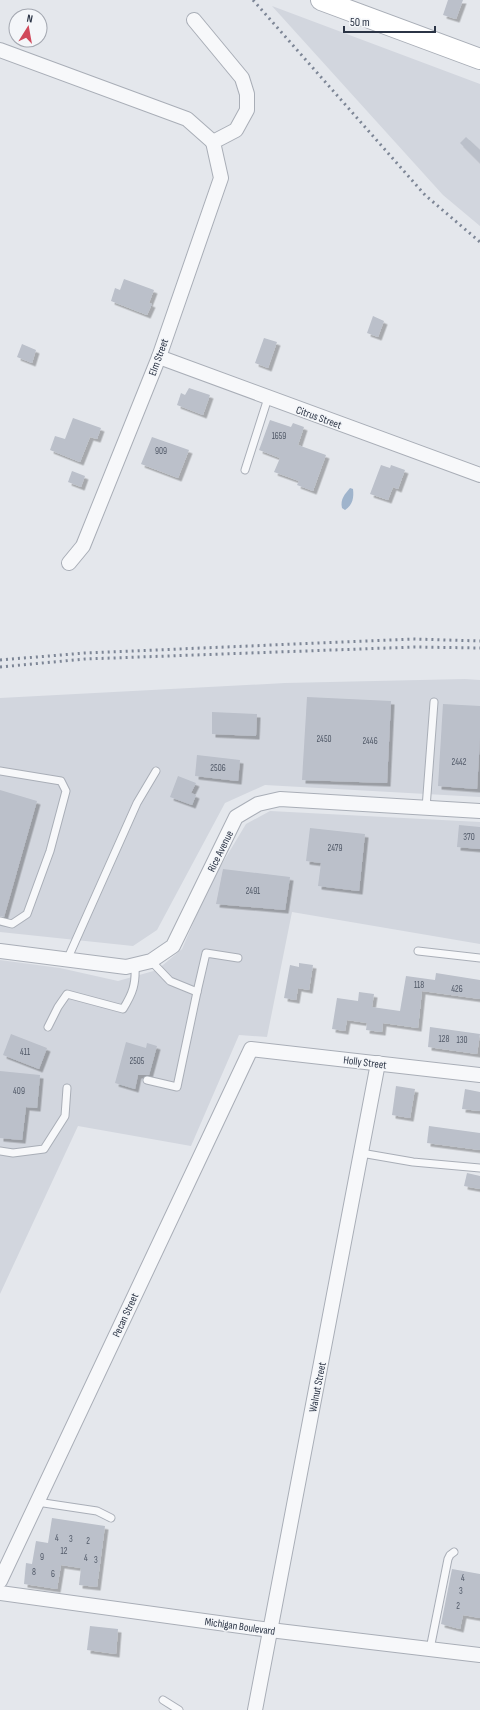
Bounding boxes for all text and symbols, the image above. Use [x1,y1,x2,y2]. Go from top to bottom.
north arrow [8,8,48,48]
scale bar [344,8,435,34]
text: N [26,12,34,26]
text: 50 m [350,15,370,30]
street label: Elm Street [146,336,171,378]
street label: Citrus Street [294,403,344,432]
house number: 1659 [272,431,286,442]
house number: 909 [155,446,167,457]
house number: 2450 [316,734,332,745]
house number: 2446 [362,736,378,747]
house number: 2442 [452,757,467,768]
house number: 2506 [210,763,226,774]
street label: Rice Avenue [205,828,236,874]
house number: 370 [463,832,475,843]
house number: 2479 [328,843,342,854]
house number: 2491 [246,886,261,897]
house number: 118 [414,980,424,991]
house number: 426 [451,984,463,995]
house number: 128 [439,1034,450,1045]
house number: 130 [457,1035,467,1046]
house number: 411 [20,1047,31,1058]
street label: Holly Street [343,1053,388,1072]
house number: 2505 [130,1056,145,1067]
house number: 409 [13,1086,25,1097]
street label: Pecan Street [110,1290,142,1339]
street label: Walnut Street [306,1360,329,1413]
house number: 4 [55,1533,59,1544]
house number: 3 [69,1534,73,1545]
house number: 2 [86,1536,90,1547]
house number: 12 [61,1546,68,1557]
house number: 9 [40,1552,44,1563]
house number: 4 [84,1553,88,1564]
house number: 3 [94,1555,98,1566]
house number: 8 [32,1567,36,1578]
house number: 6 [51,1569,55,1580]
house number: 4 [461,1573,465,1584]
house number: 3 [459,1586,463,1597]
house number: 2 [456,1601,460,1612]
street label: Michigan Boulevard [204,1615,276,1638]

